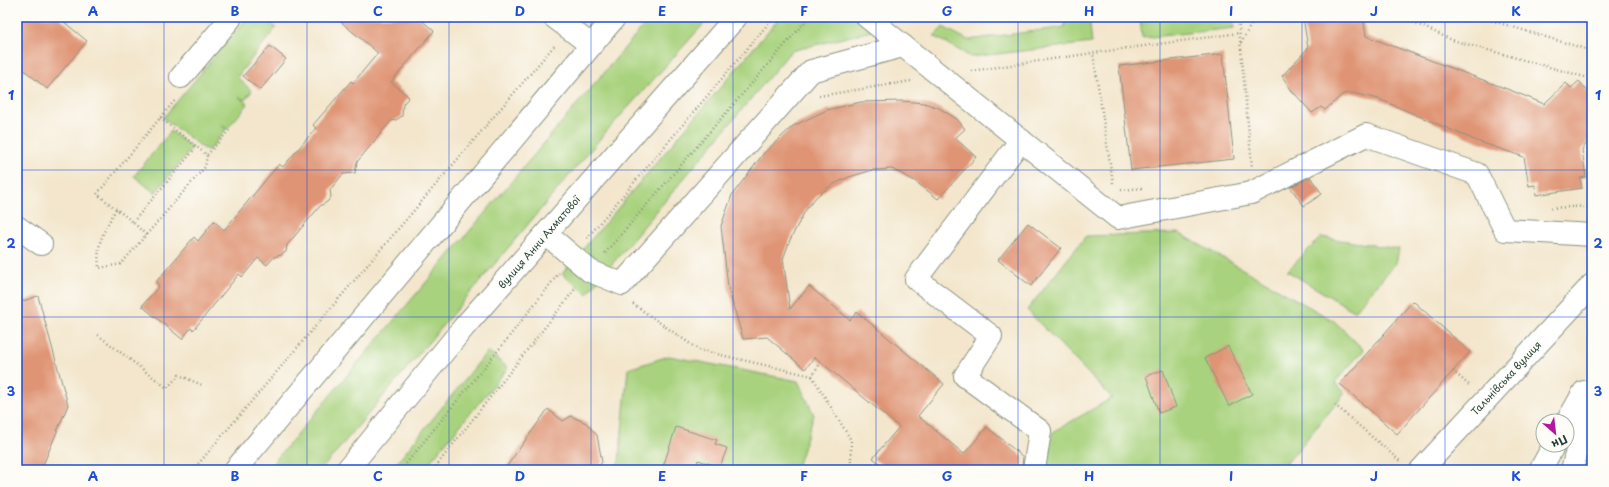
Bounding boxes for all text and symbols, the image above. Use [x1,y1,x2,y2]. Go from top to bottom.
text: A [88,1,98,20]
text: B [231,1,240,20]
text: C [373,1,383,20]
text: D [515,1,525,20]
text: E [658,1,666,20]
text: F [800,1,808,20]
text: G [942,1,952,20]
text: H [1084,1,1094,20]
text: I [1229,1,1233,20]
text: J [1370,1,1378,20]
text: K [1511,1,1521,20]
text: 1 [8,85,14,104]
text: 1 [1595,85,1601,104]
street label: вулиця Анни Ахматової [494,191,584,291]
text: 2 [6,233,16,252]
text: 2 [1593,233,1603,252]
street label: Тальнівська вулиця [1467,337,1544,418]
text: 3 [7,381,16,400]
text: 3 [1594,381,1603,400]
north arrow [1535,413,1575,453]
text: Пн [1549,431,1571,454]
text: A [88,466,98,485]
text: B [231,466,240,485]
text: C [373,466,383,485]
text: D [515,466,525,485]
text: E [658,466,666,485]
text: F [800,466,808,485]
text: G [942,466,952,485]
text: H [1084,466,1094,485]
text: I [1229,466,1233,485]
text: J [1370,466,1378,485]
text: K [1511,466,1521,485]

